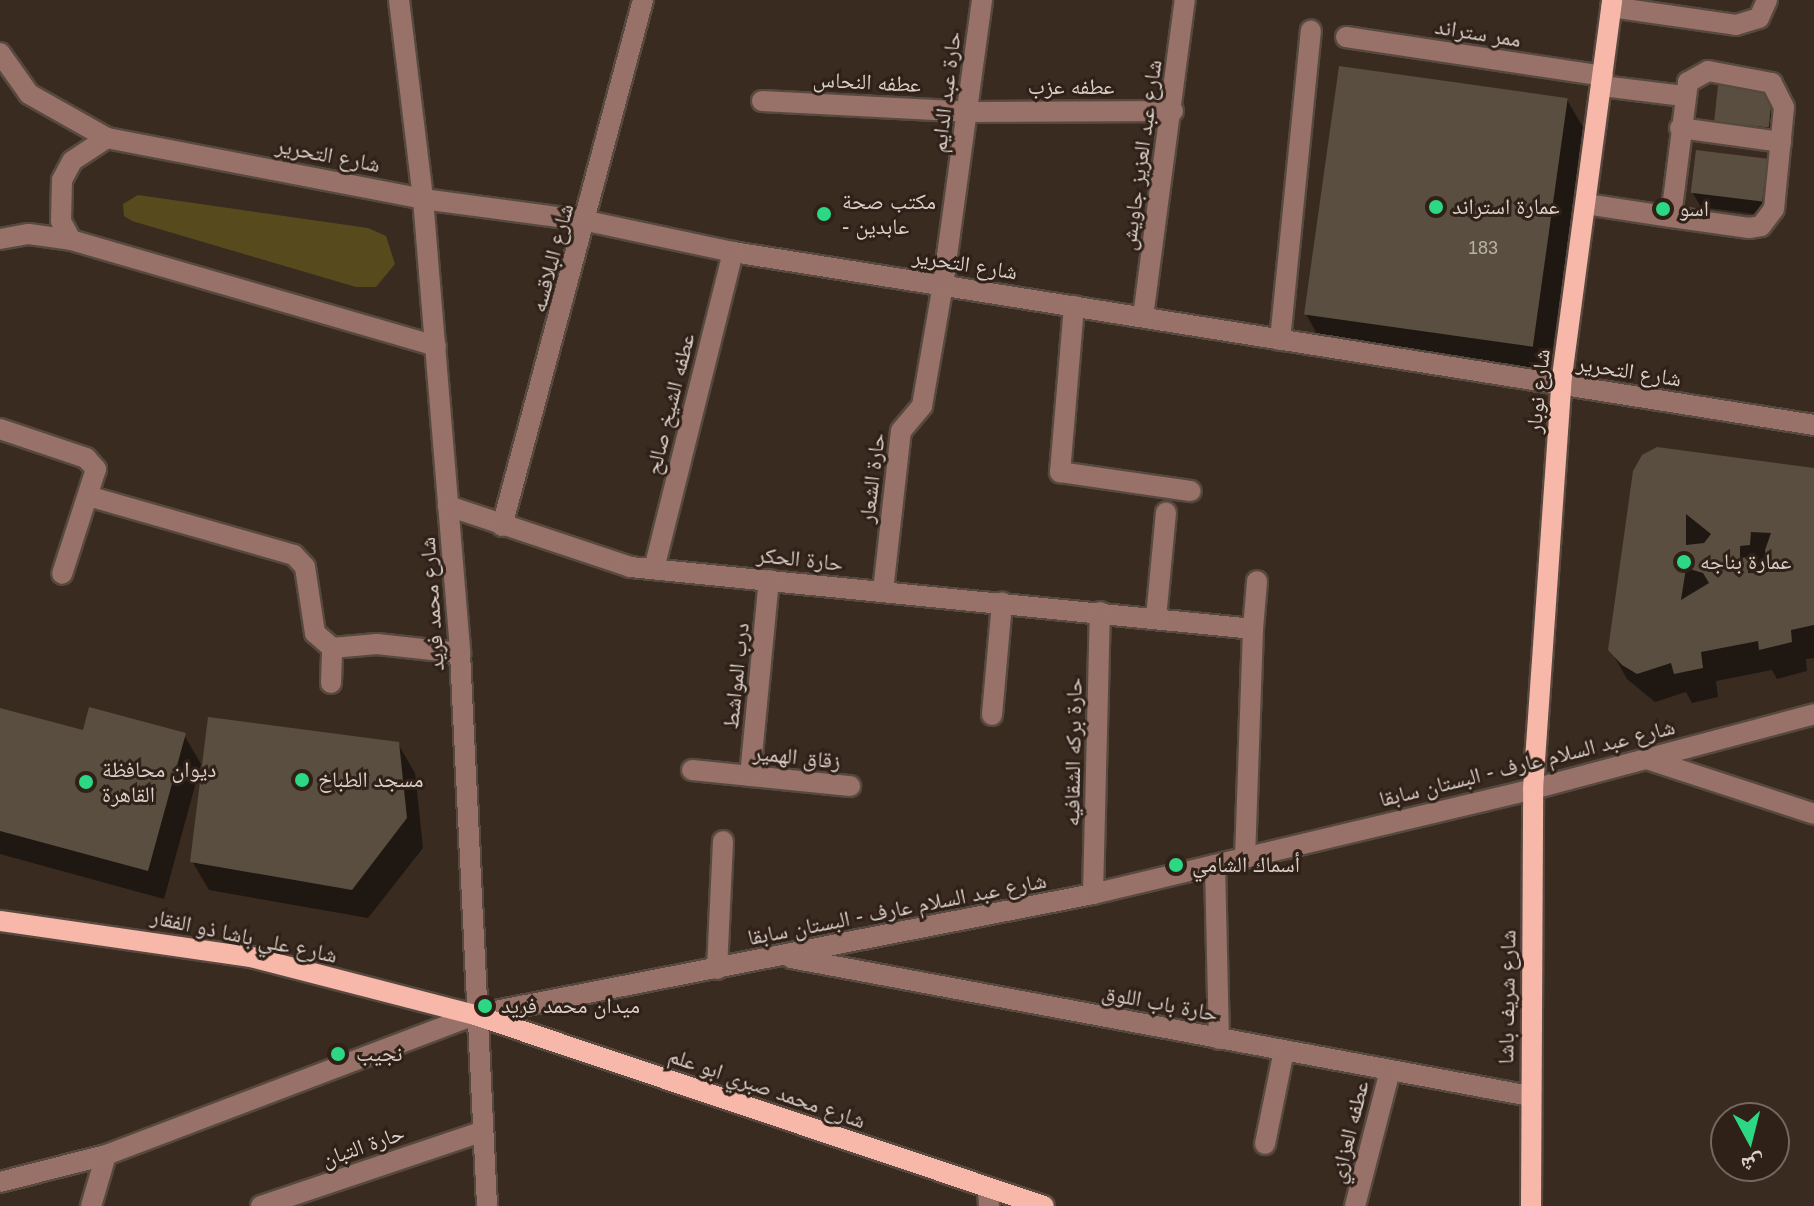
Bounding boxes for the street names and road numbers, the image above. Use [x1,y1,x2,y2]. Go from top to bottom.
street label: ممر ستراند [1433,13,1523,53]
street label: حارة عبد الدايم [925,30,967,154]
street label: شارع عبد العزيز جاويش [1115,58,1167,252]
street label: عطفه النحاس [812,66,922,98]
street label: عطفه عزب [1028,74,1114,100]
street label: شارع التحرير [274,132,382,178]
street label: شارع البلاقسه [525,201,579,315]
street label: شارع التحرير [911,243,1019,285]
street label: عطفه الشيخ صالح [640,331,700,477]
street label: شارع نوبار [1520,348,1556,434]
street label: شارع التحرير [1575,350,1683,392]
street label: حارة الشعار [853,431,891,525]
street label: شارع محمد فريد [414,536,450,672]
street label: حارة الحكر [756,541,844,577]
street label: درب المواشط [717,622,755,730]
street label: حارة بركه الشقافيه [1059,677,1087,827]
street label: شارع عبد السلام عارف - البستان سابقا [1376,713,1678,813]
street label: زقاق الهمير [752,739,842,775]
street label: شارع عبد السلام عارف - البستان سابقا [745,867,1049,951]
street label: شارع علي باشا ذو الفقار [148,903,340,969]
street label: شارع شريف باشا [1493,929,1521,1065]
street label: حارة باب اللوق [1100,979,1220,1027]
street label: شارع محمد صبري ابو علم [665,1042,869,1134]
street label: عطفه العزازي [1324,1078,1374,1186]
street label: حارة التبان [318,1120,408,1172]

